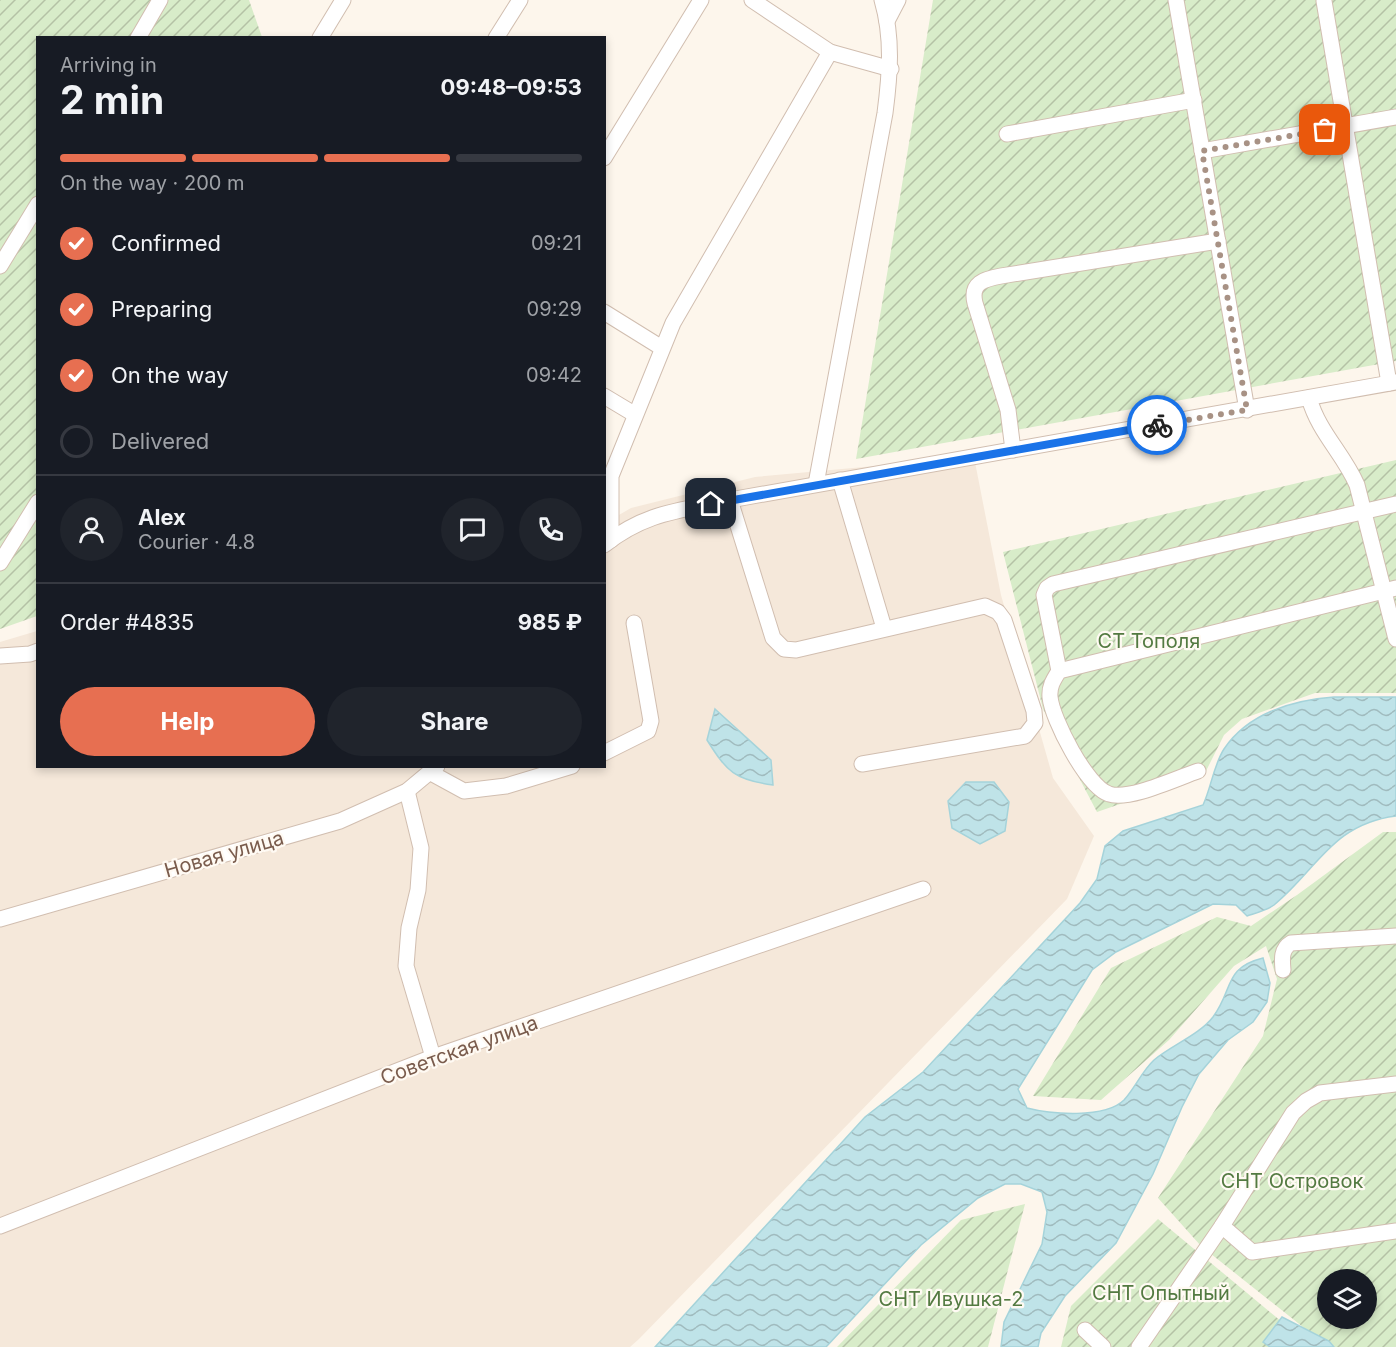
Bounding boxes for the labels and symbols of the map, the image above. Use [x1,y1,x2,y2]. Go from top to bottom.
pin [1299,104,1350,155]
courier [1127,395,1187,455]
pin [685,478,736,529]
park label: СТ Тополя [1098,629,1200,653]
street label: Новая улица [162,826,286,882]
street label: Советская улица [377,1010,541,1090]
park label: СНТ Островок [1221,1169,1364,1193]
park label: СНТ Опытный [1092,1281,1230,1305]
park label: СНТ Ивушка-2 [879,1287,1023,1311]

